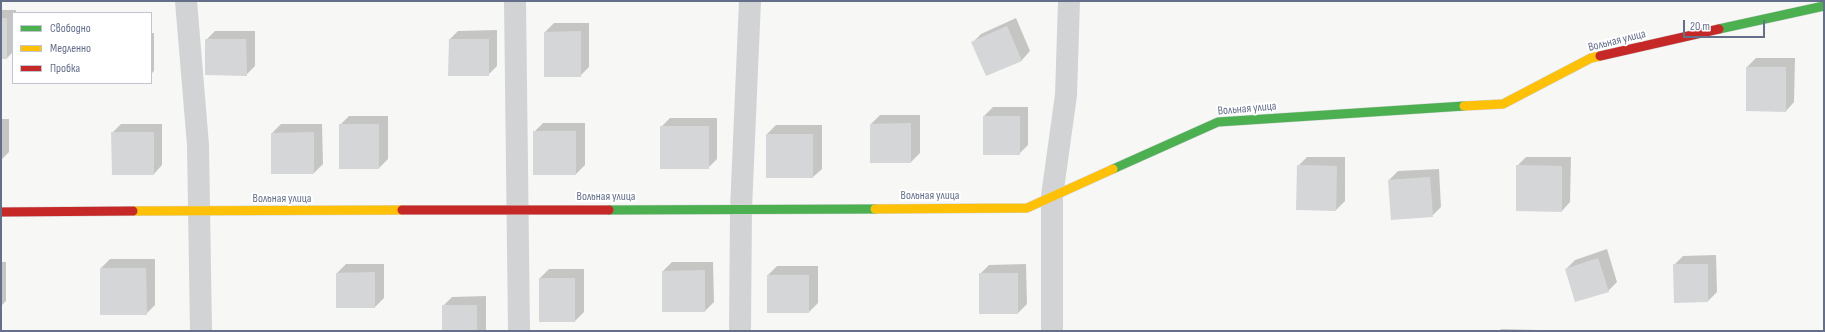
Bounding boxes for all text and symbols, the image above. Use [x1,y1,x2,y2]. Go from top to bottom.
legend [12,12,152,84]
scale bar [1685,12,1767,38]
text: 20 m [1690,19,1710,34]
text: Свободно [50,21,91,36]
street label: Вольная улица [1587,27,1647,55]
text: Медленно [50,41,91,56]
text: Пробка [50,61,80,76]
street label: Вольная улица [1217,99,1277,119]
street label: Вольная улица [901,189,959,203]
street label: Вольная улица [577,190,635,204]
street label: Вольная улица [253,192,311,206]

